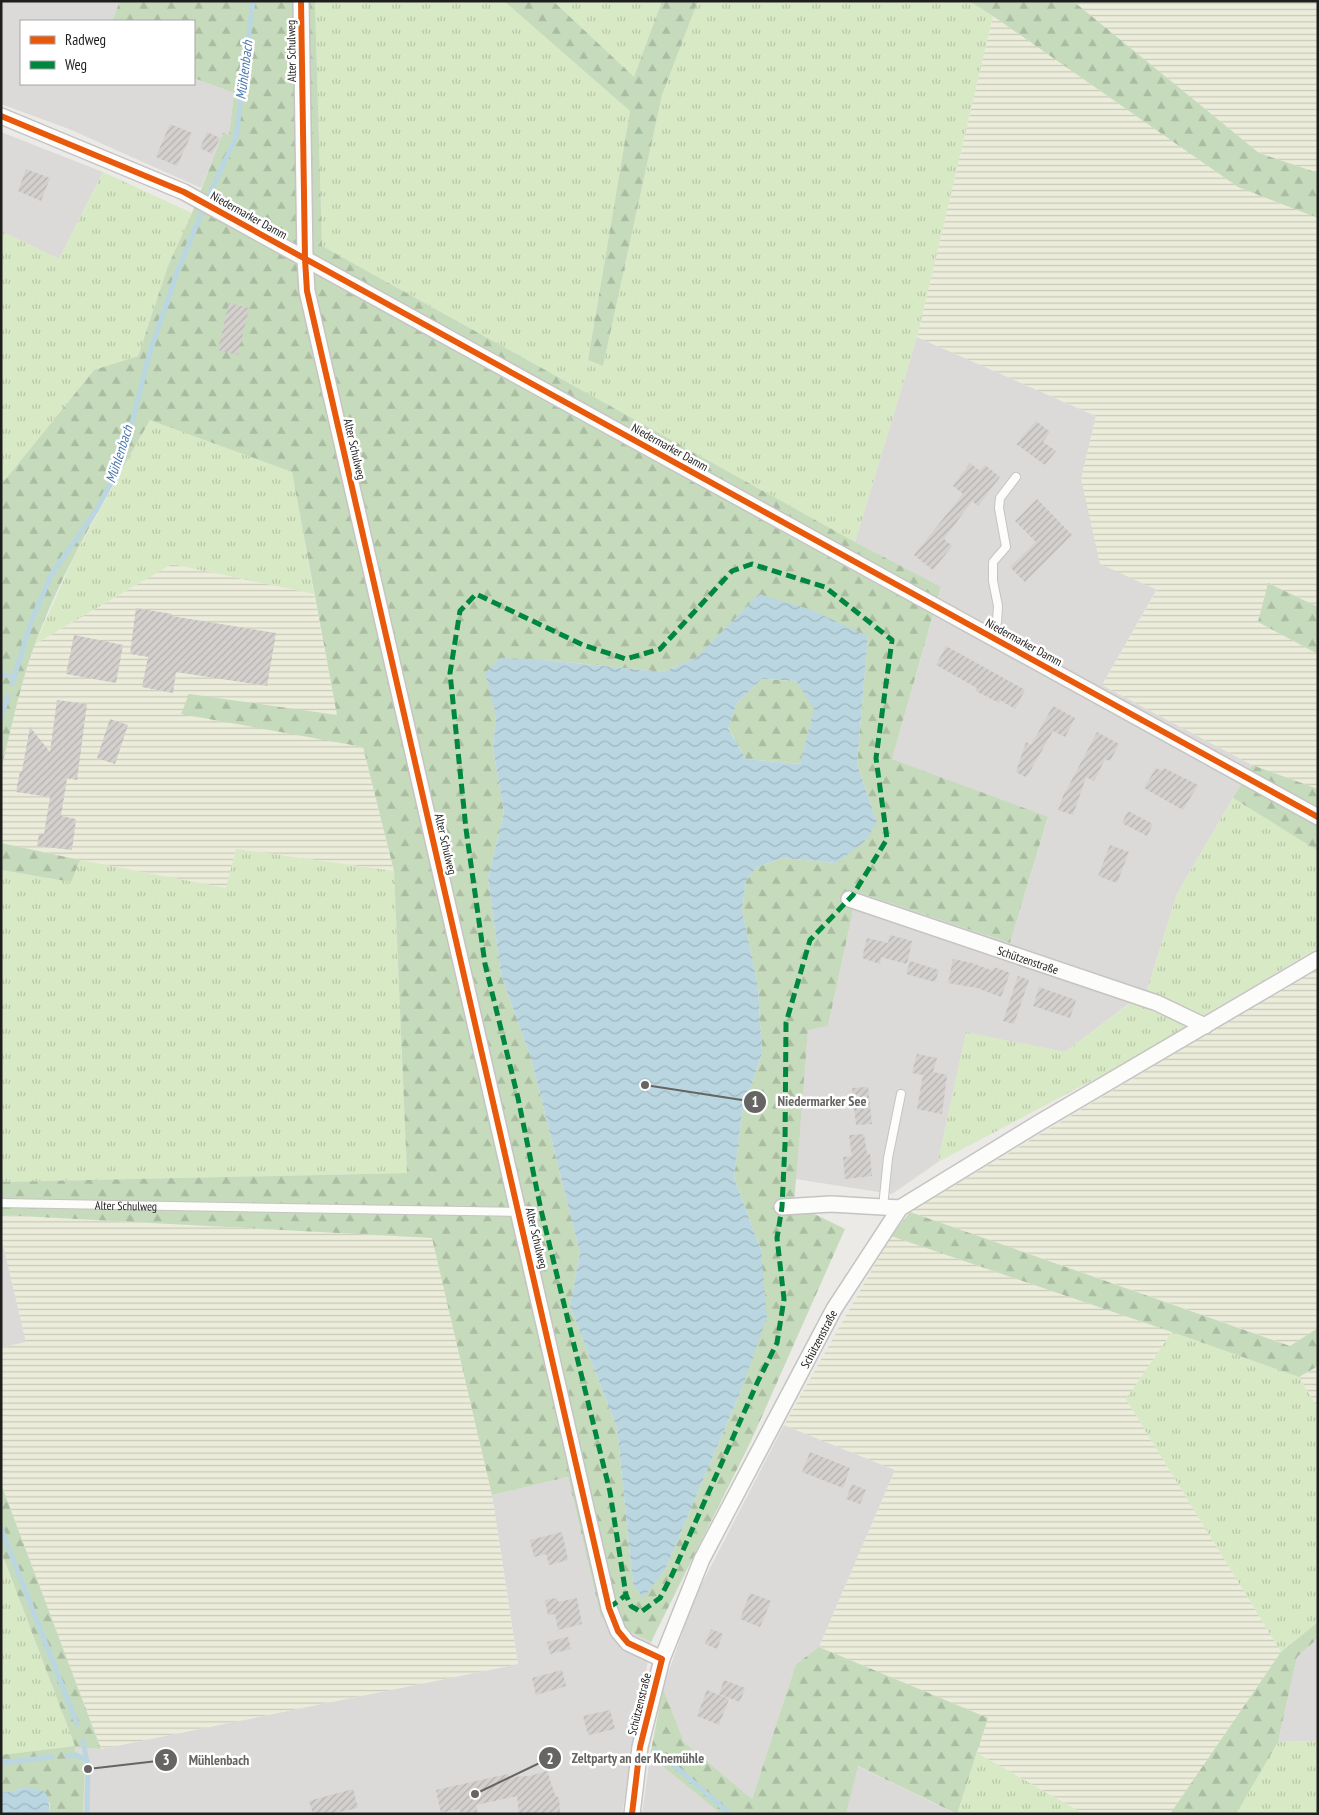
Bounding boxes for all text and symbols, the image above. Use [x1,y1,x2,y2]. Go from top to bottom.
legend [20,20,195,85]
street label: Alter Schulweg [283,20,299,82]
text: Radweg [65,30,106,49]
water label: Mühlenbach [231,39,257,100]
text: Weg [65,55,87,74]
street label: Niedermarker Damm [208,188,290,242]
street label: Alter Schulweg [341,417,369,481]
street label: Niedermarker Damm [629,420,711,474]
water label: Mühlenbach [101,422,137,485]
street label: Niedermarker Damm [983,615,1065,669]
street label: Alter Schulweg [432,812,460,876]
street label: Schützenstraße [995,942,1061,977]
callout: Niedermarker See [742,1087,876,1116]
text: 1 [751,1092,759,1111]
text: Niedermarker See [778,1092,866,1110]
street label: Alter Schulweg [95,1197,157,1213]
street label: Alter Schulweg [523,1206,551,1270]
street label: Schützenstraße [797,1307,840,1371]
street label: Schützenstraße [624,1671,654,1737]
callout: Zeltparty an der Knemühle [537,1744,715,1773]
callout: Mühlenbach [154,1745,259,1774]
text: 2 [546,1749,554,1768]
text: Zeltparty an der Knemühle [572,1749,704,1767]
text: 3 [162,1750,170,1769]
text: Mühlenbach [189,1751,249,1769]

